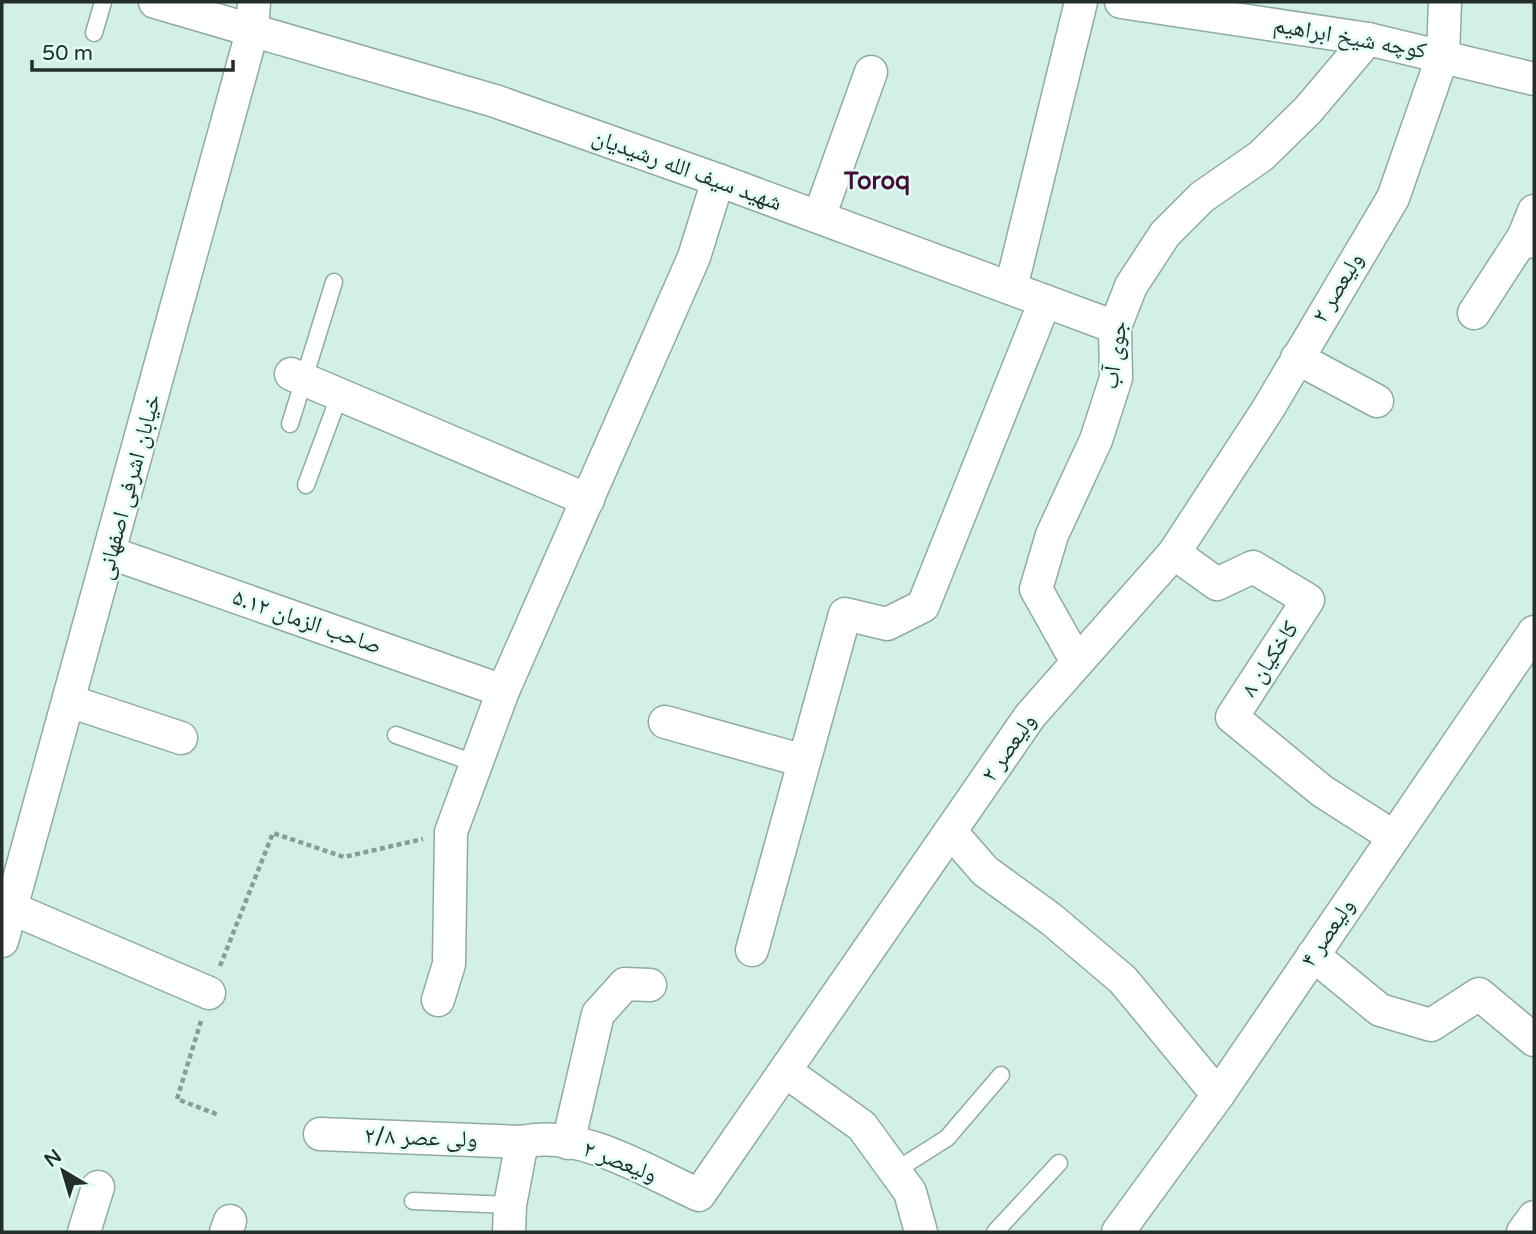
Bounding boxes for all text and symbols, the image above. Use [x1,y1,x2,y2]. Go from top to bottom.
street label: کوچه شیخ ابراهیم [1271,11,1429,66]
scale bar [32,28,233,72]
text: 50 m [42,41,93,66]
street label: شهید سیف الله رشیدیان [588,123,786,217]
district label: Toroq [843,167,910,196]
street label: ولیعصر ۲ [1306,248,1370,328]
street label: جوی آب [1096,319,1134,391]
street label: خیابان اشرفی اصفهانی [91,391,167,583]
street label: صاحب الزمان ۵.۱۲ [229,583,385,661]
street label: کاخکیان ۸ [1235,616,1305,702]
street label: ولیعصر ۲ [975,708,1043,788]
street label: ولیعصر ۴ [1295,893,1361,973]
street label: ولی عصر ۲/۸ [364,1122,478,1154]
street label: ولیعصر ۲ [579,1135,661,1189]
north arrow [28,1136,98,1206]
text: N [40,1145,66,1172]

